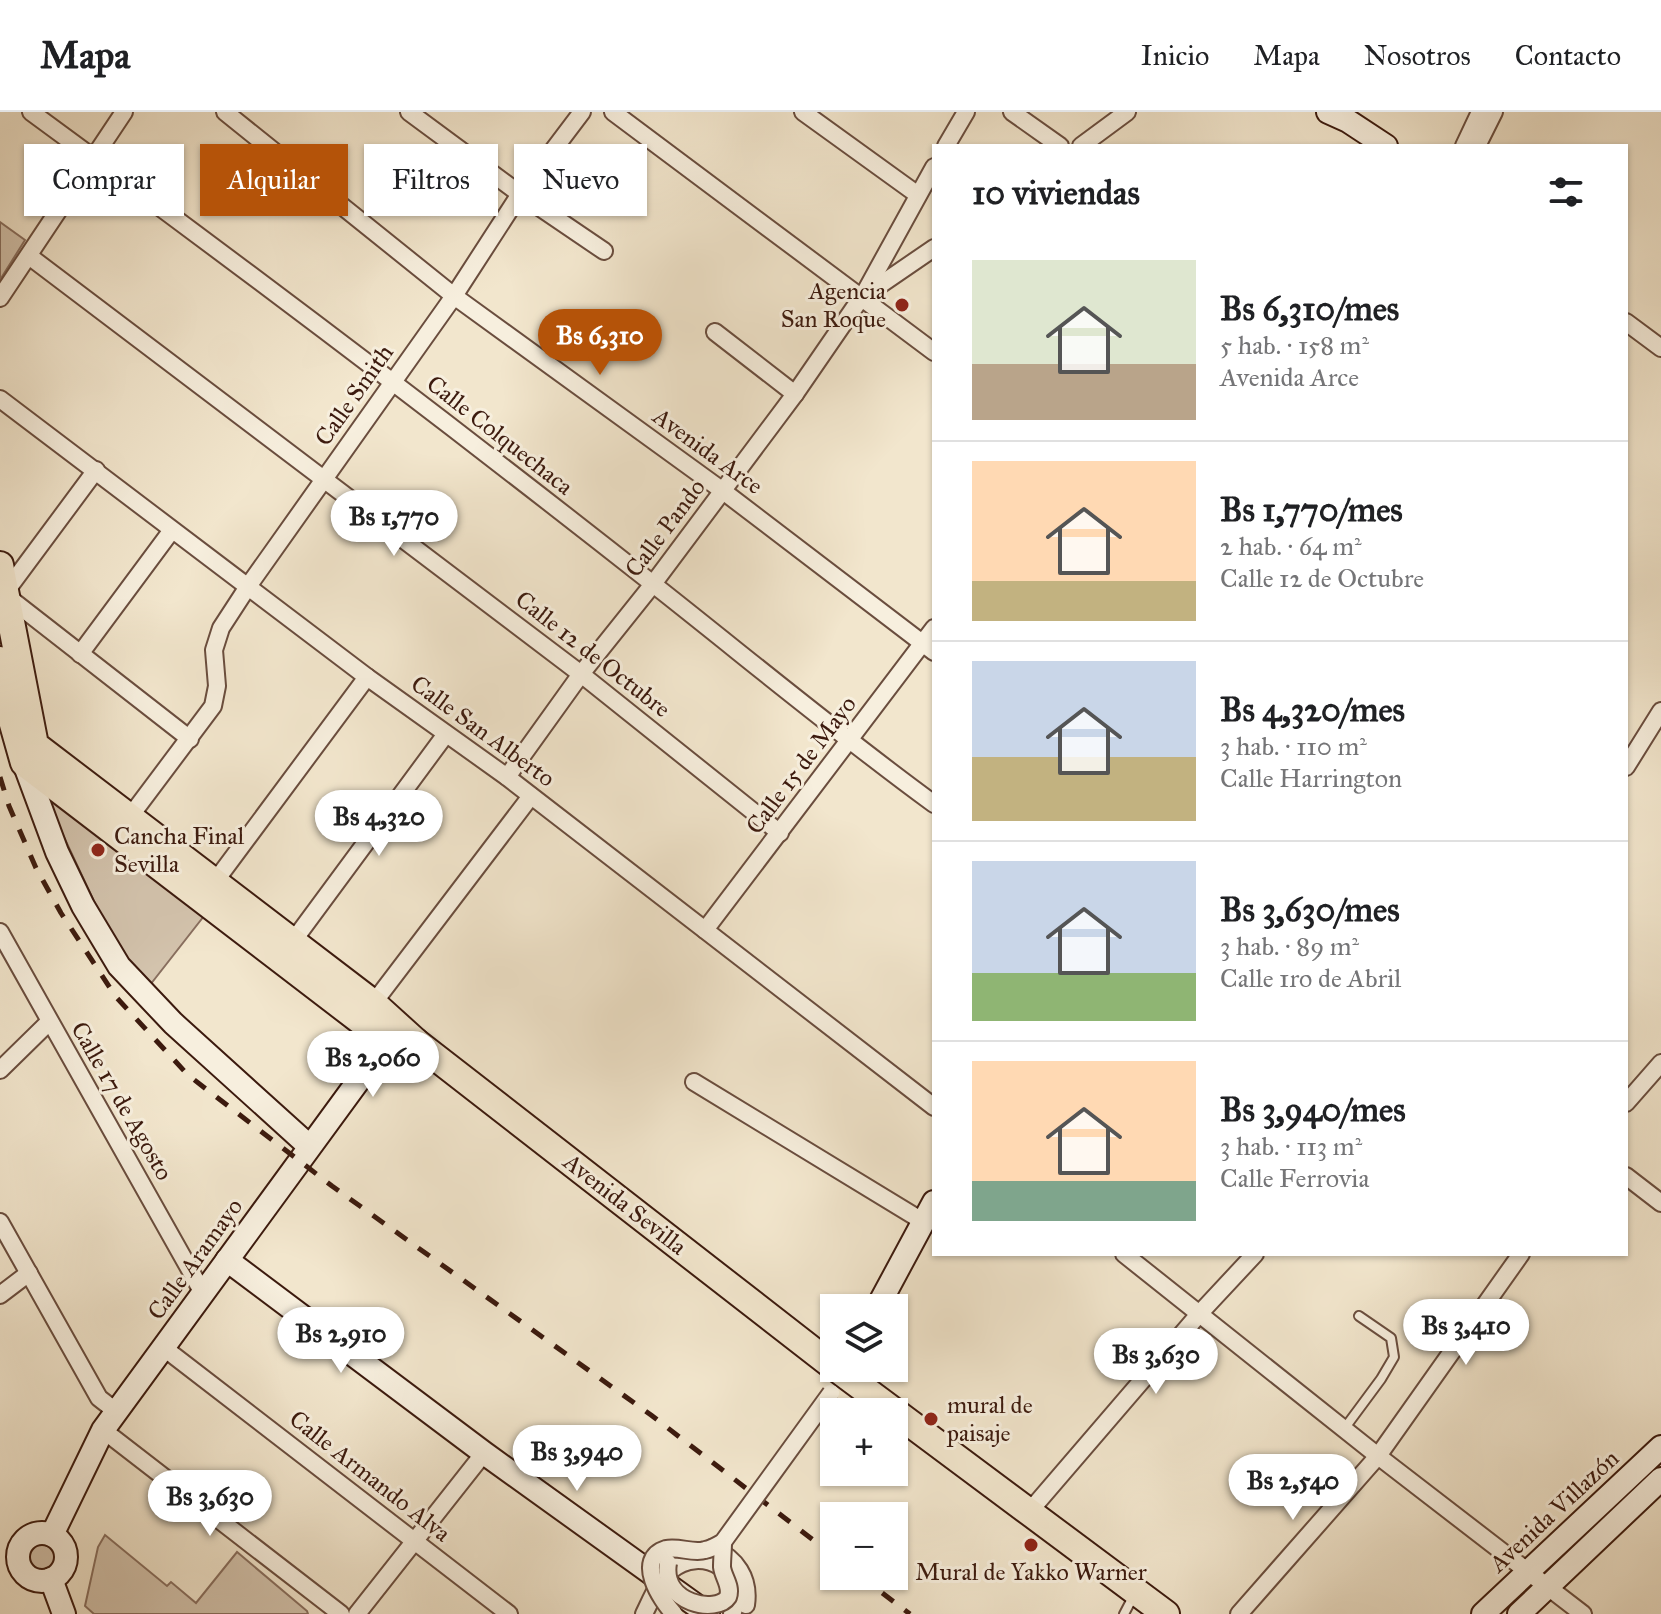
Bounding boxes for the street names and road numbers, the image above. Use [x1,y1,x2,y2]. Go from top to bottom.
street label: Calle Smith [308,339,400,451]
street label: Calle Colquechaca [421,369,580,502]
street label: Avenida Arce [646,401,769,501]
street label: Calle Pando [618,473,712,583]
street label: Calle 12 de Octubre [510,584,676,724]
street label: Calle San Alberto [405,669,561,793]
street label: Calle 15 de Mayo [739,690,863,840]
street label: Calle 17 de Agosto [64,1016,180,1186]
street label: Avenida Sevilla [557,1146,693,1262]
street label: Calle Aramayo [141,1192,249,1326]
street label: Calle Armando Alva [283,1404,457,1549]
street label: Avenida Villazón [1482,1443,1625,1579]

